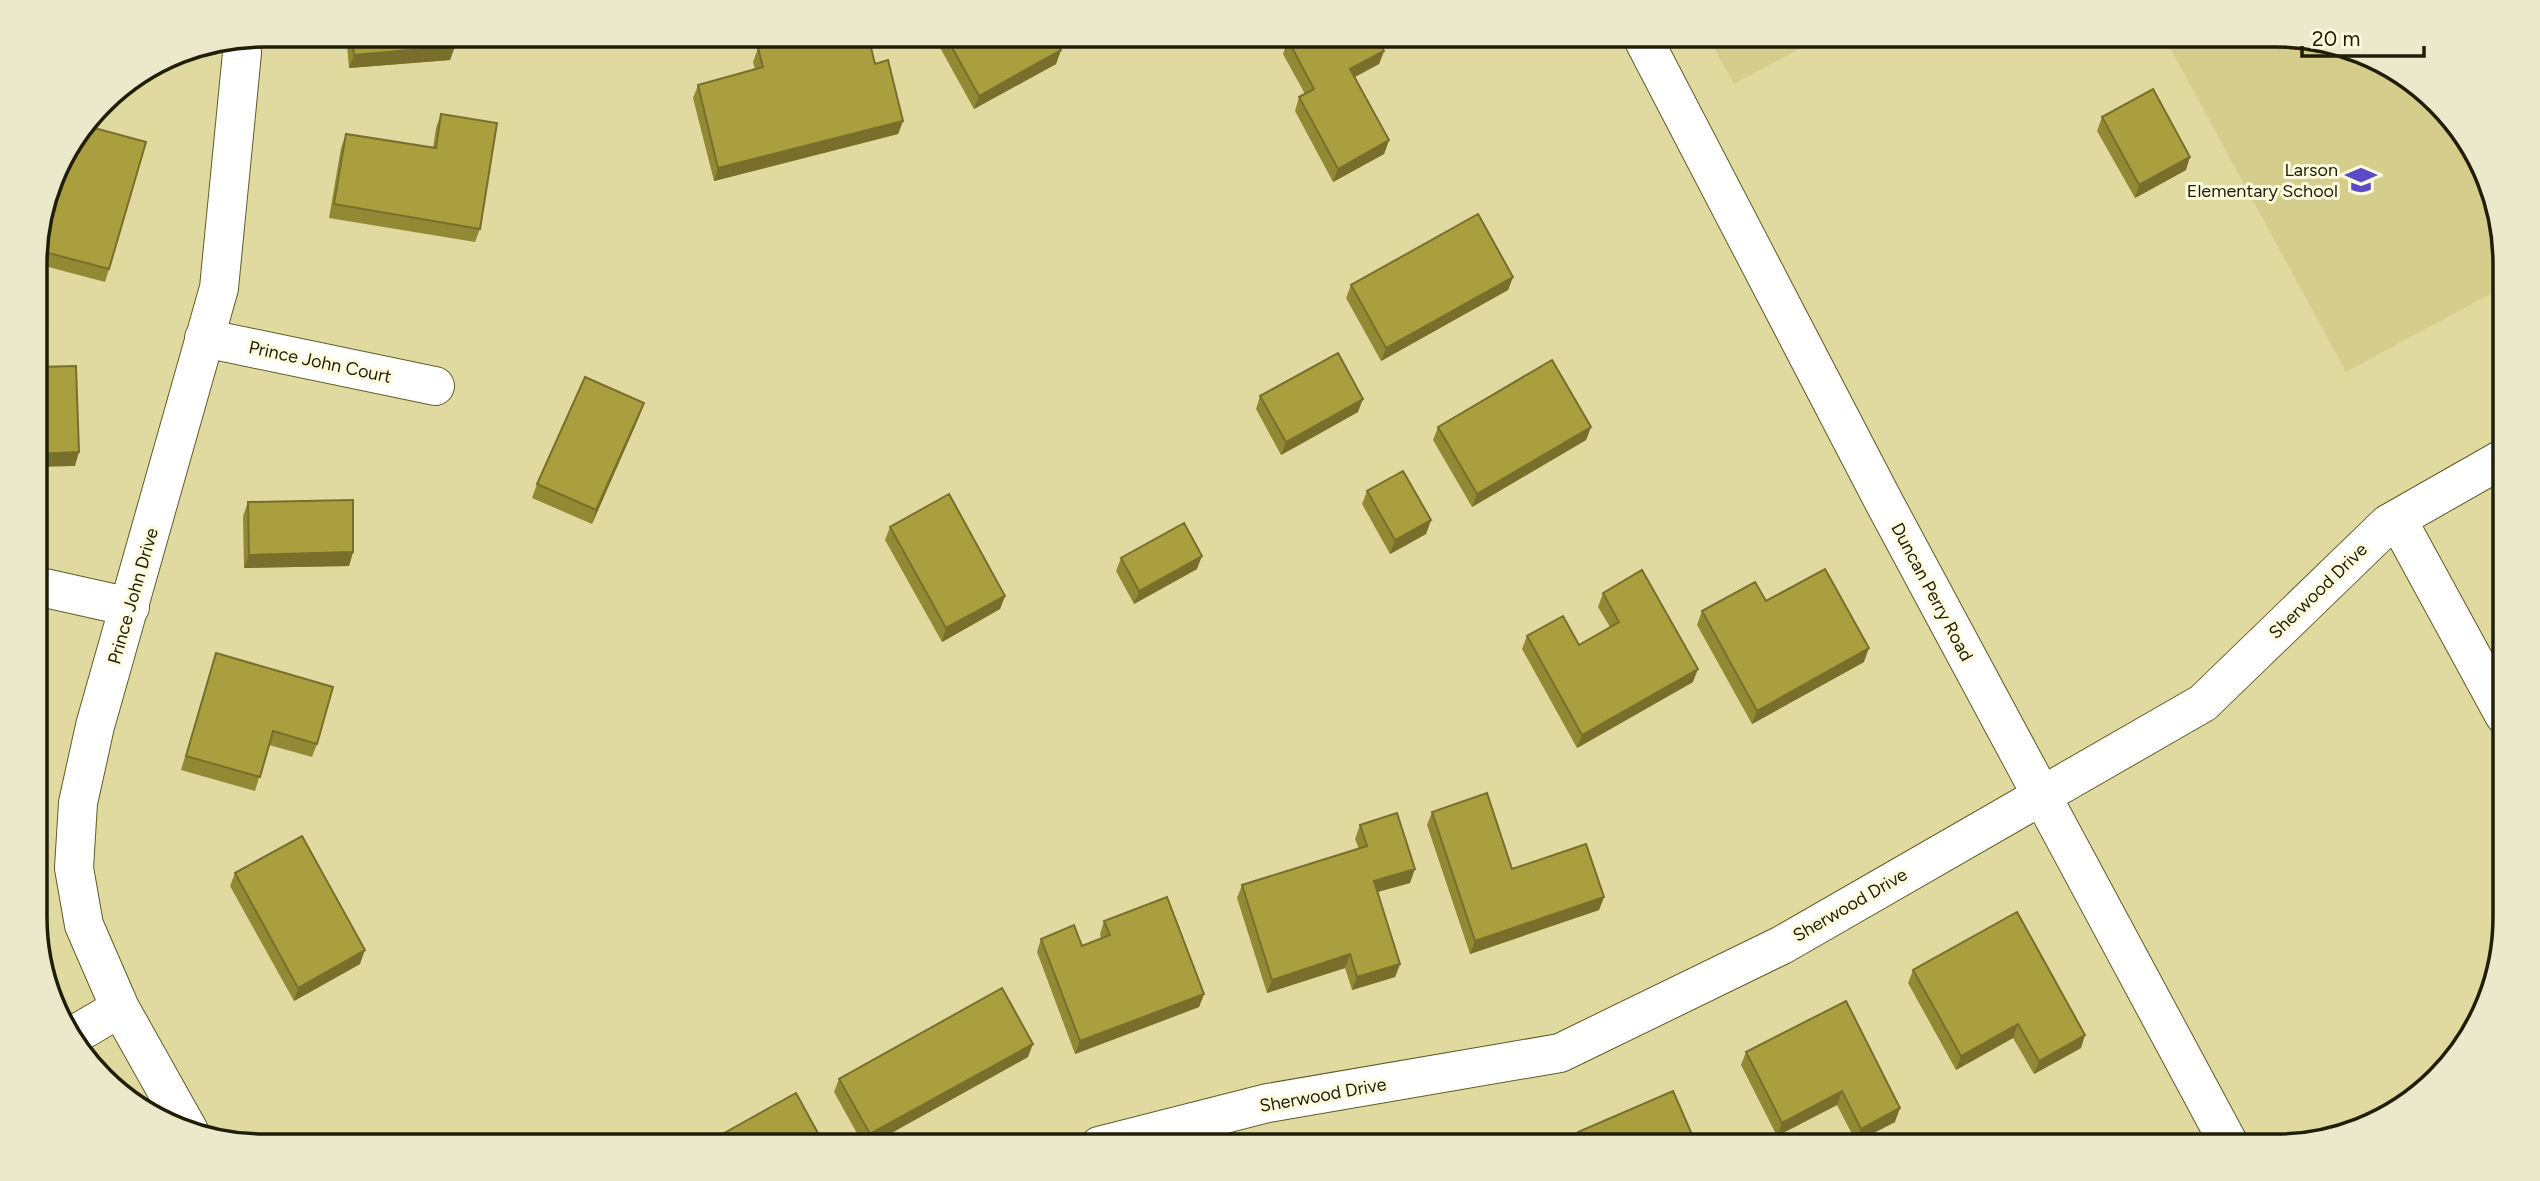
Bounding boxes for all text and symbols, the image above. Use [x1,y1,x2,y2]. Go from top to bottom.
scale bar [2302,14,2424,58]
text: 20 m [2312,26,2360,51]
place label: Larson Elementary School [2187,159,2338,202]
school or university icon: Larson Elementary School [2344,163,2378,197]
street label: Prince John Court [247,336,394,388]
street label: Duncan Perry Road [1886,519,1978,665]
street label: Prince John Drive [103,525,163,667]
street label: Sherwood Drive [2264,538,2372,644]
street label: Sherwood Drive [1789,863,1911,947]
street label: Sherwood Drive [1258,1073,1388,1117]

